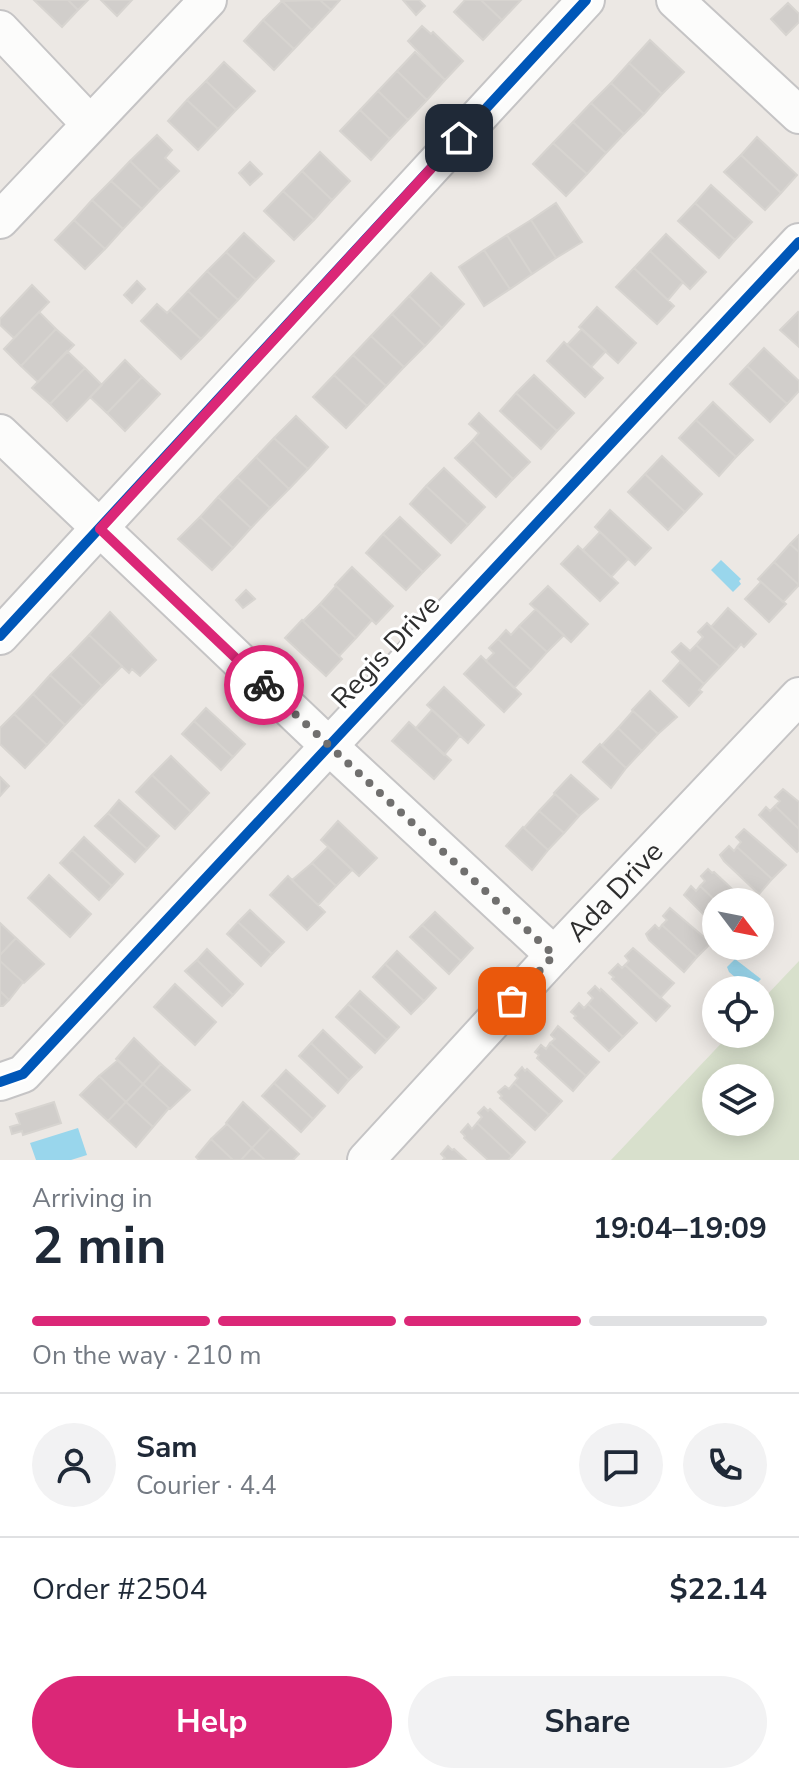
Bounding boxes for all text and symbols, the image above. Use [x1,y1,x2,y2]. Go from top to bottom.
pin [425,104,493,172]
icon: home [437,116,481,160]
street label: Regis Drive [323,586,448,717]
courier [224,645,304,725]
icon: bike [242,663,286,707]
street label: Ada Drive [558,833,672,950]
north arrow [702,888,774,960]
map controls [702,888,774,1136]
pin [478,967,546,1035]
button: locate [702,976,774,1048]
icon: bag [490,979,534,1023]
button: layers [702,1064,774,1136]
text: Arriving in [32,1181,153,1216]
text: 19:04–19:09 [593,1208,767,1249]
text: 2 min [32,1210,167,1281]
text: On the way · 210 m [32,1338,261,1373]
button: person [32,1423,116,1507]
button: chat [579,1423,663,1507]
button: phone [683,1423,767,1507]
text: Sam [136,1427,198,1468]
text: Courier · 4.4 [136,1468,277,1503]
text: Order #2504 [32,1569,207,1610]
text: $22.14 [670,1569,767,1610]
button: Help [32,1676,392,1768]
button: Share [408,1676,767,1768]

